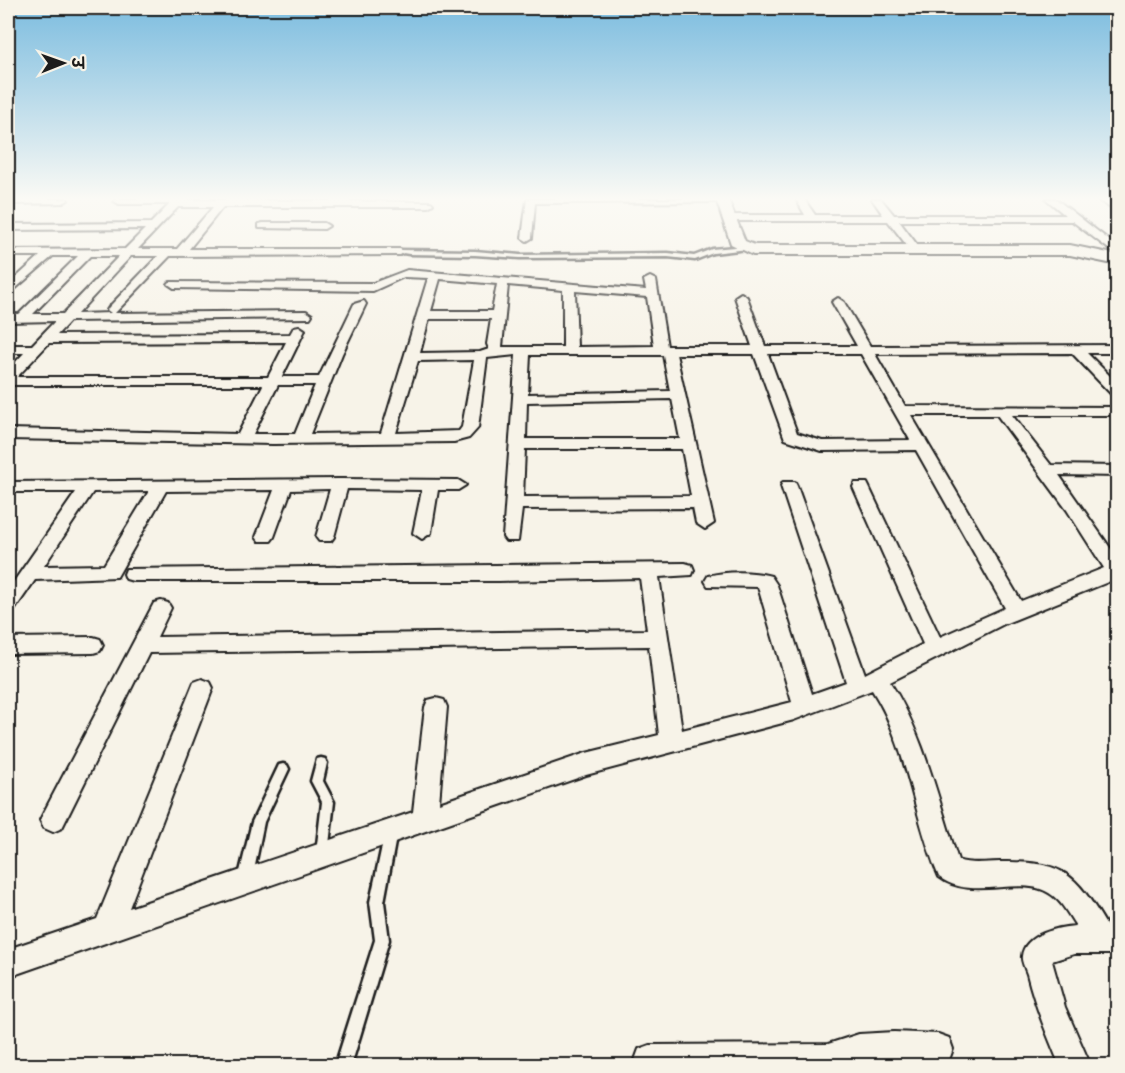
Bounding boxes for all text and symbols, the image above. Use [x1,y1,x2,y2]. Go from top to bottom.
north arrow [33,33,93,93]
text: उ [68,55,88,70]

